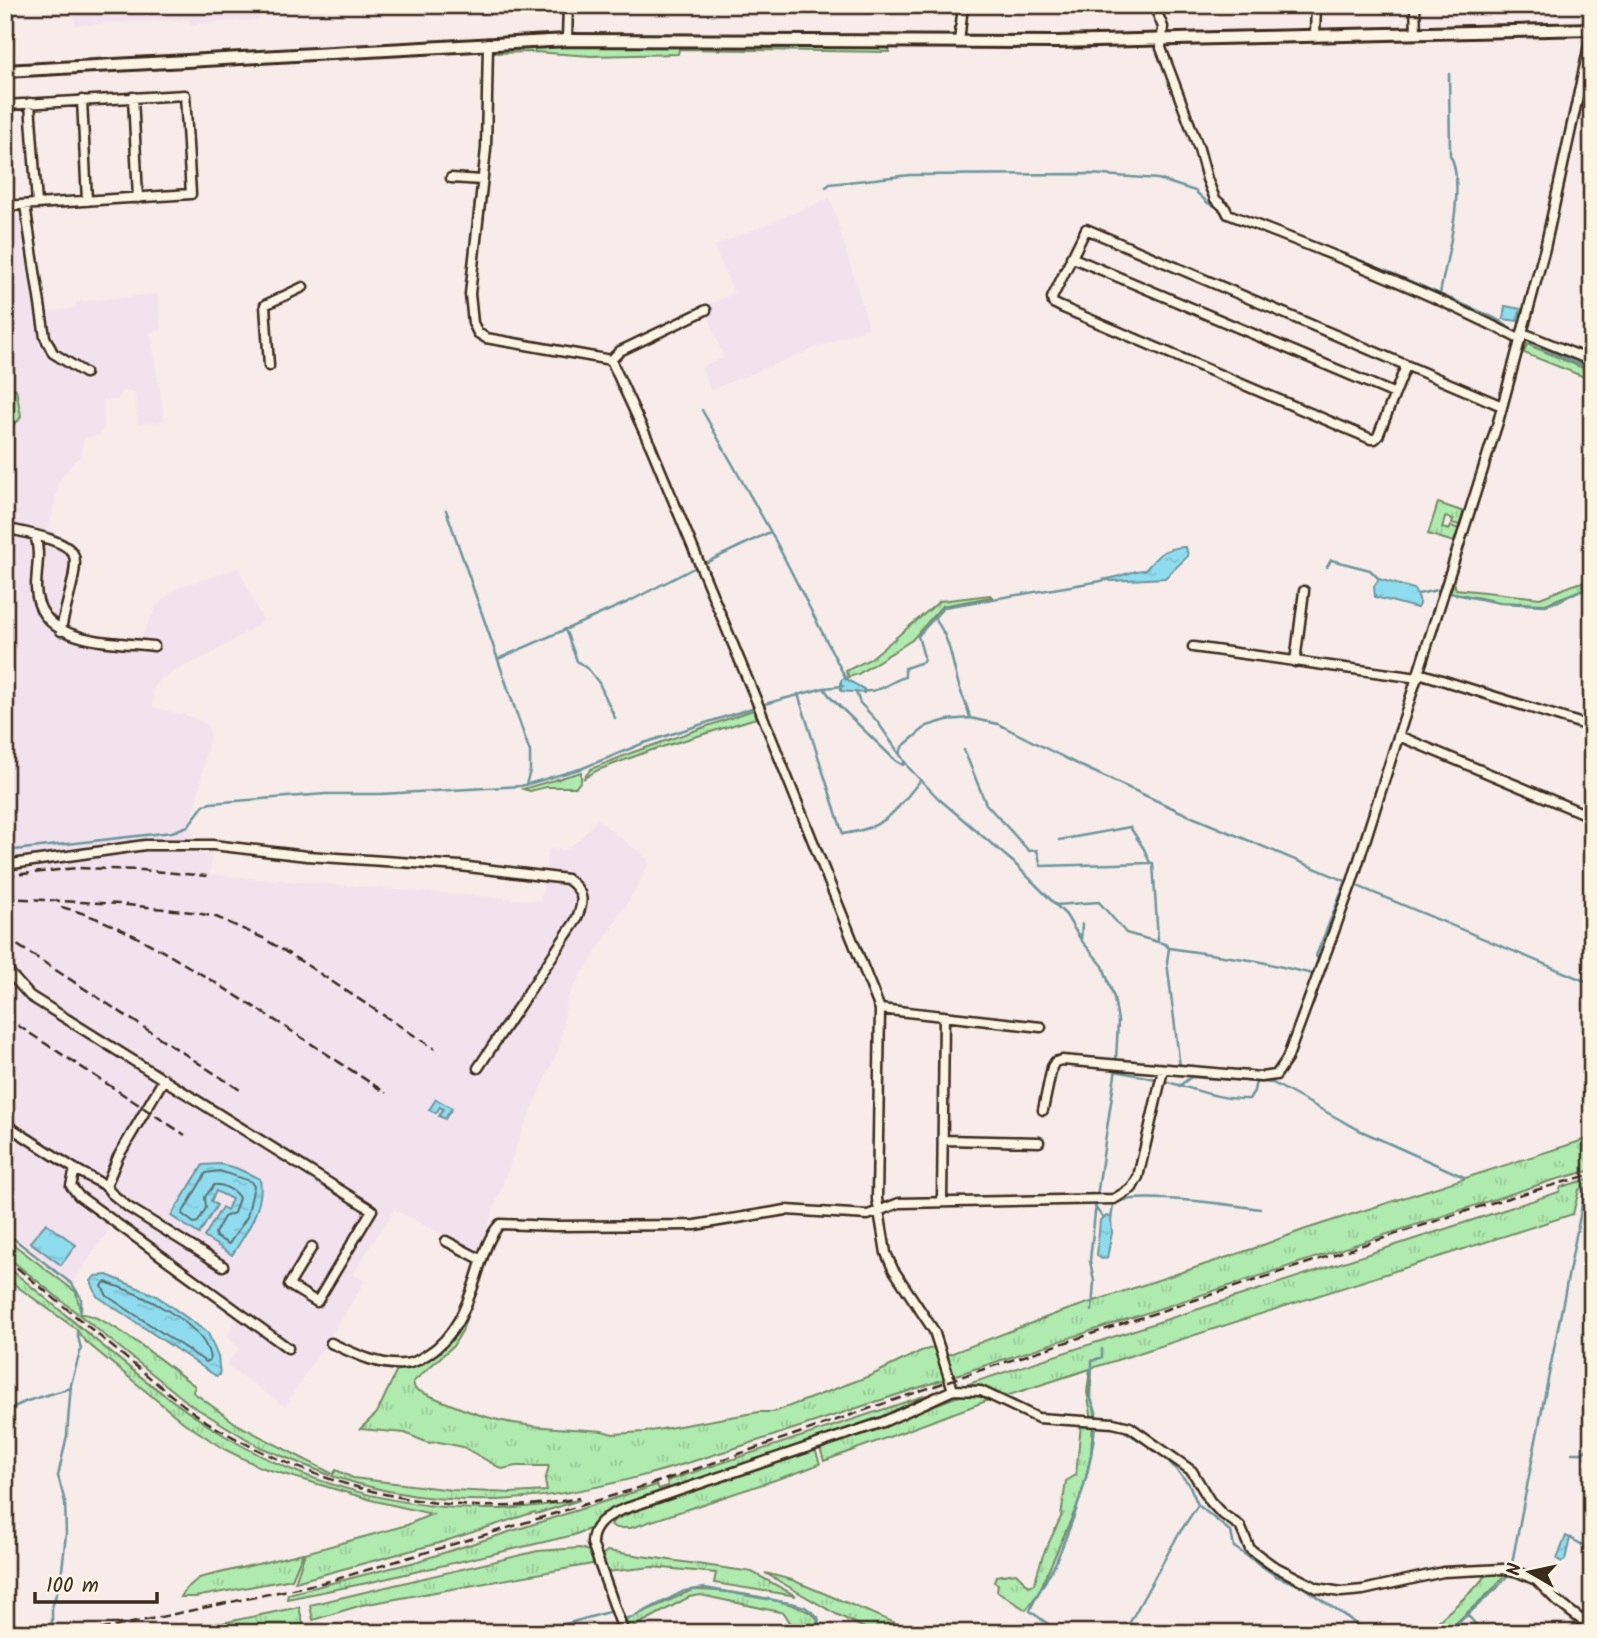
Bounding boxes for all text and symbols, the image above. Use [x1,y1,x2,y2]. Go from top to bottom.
north arrow [1496,1536,1566,1606]
scale bar [35,1561,158,1605]
text: N [1499,1561,1531,1578]
text: 100 m [46,1570,99,1603]

